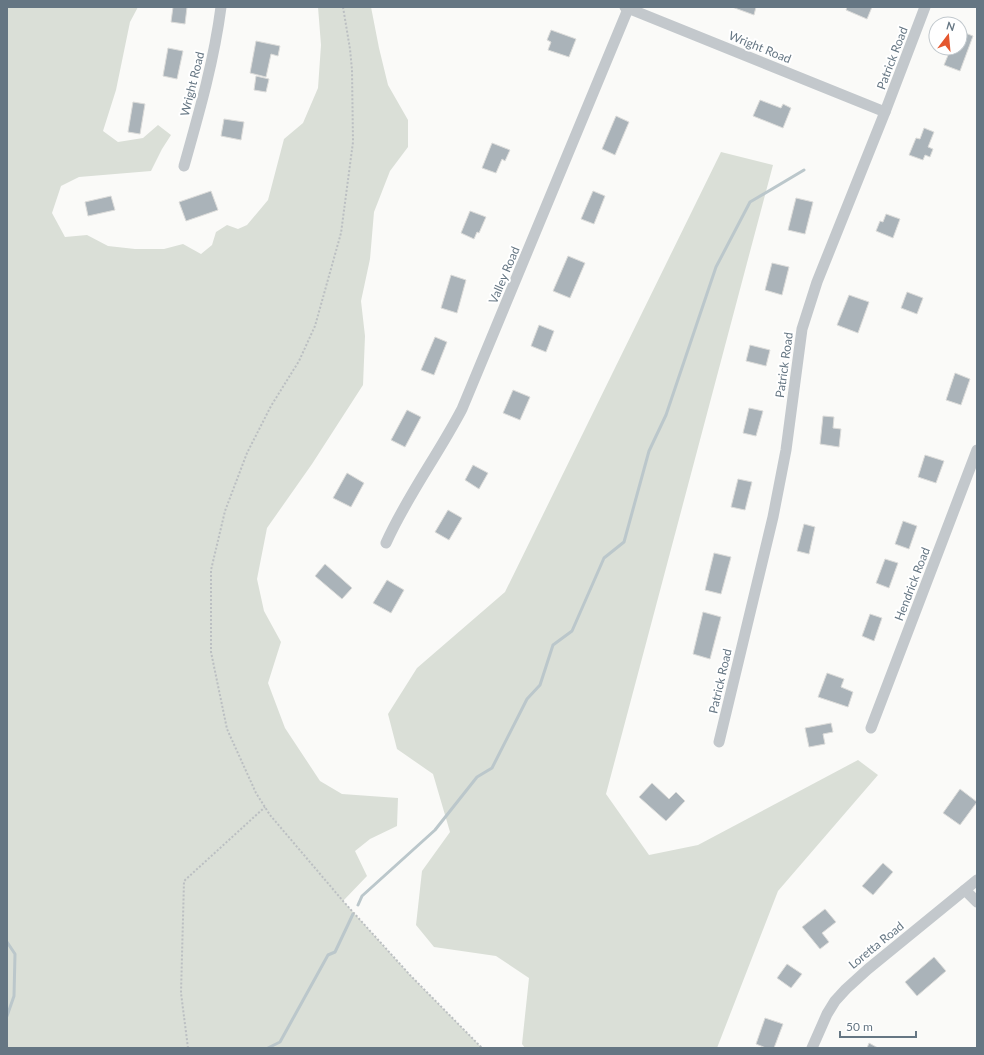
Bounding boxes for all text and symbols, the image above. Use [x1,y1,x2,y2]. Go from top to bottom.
north arrow [928,16,968,56]
text: N [945,18,957,33]
street label: Patrick Road [873,25,911,91]
street label: Wright Road [727,28,793,66]
street label: Wright Road [177,50,207,118]
street label: Valley Road [485,244,523,306]
street label: Patrick Road [772,331,796,399]
street label: Hendrick Road [891,545,933,623]
street label: Patrick Road [705,647,735,715]
street label: Loretta Road [845,918,907,972]
scale bar [840,1013,916,1039]
text: 50 m [846,1019,873,1034]

